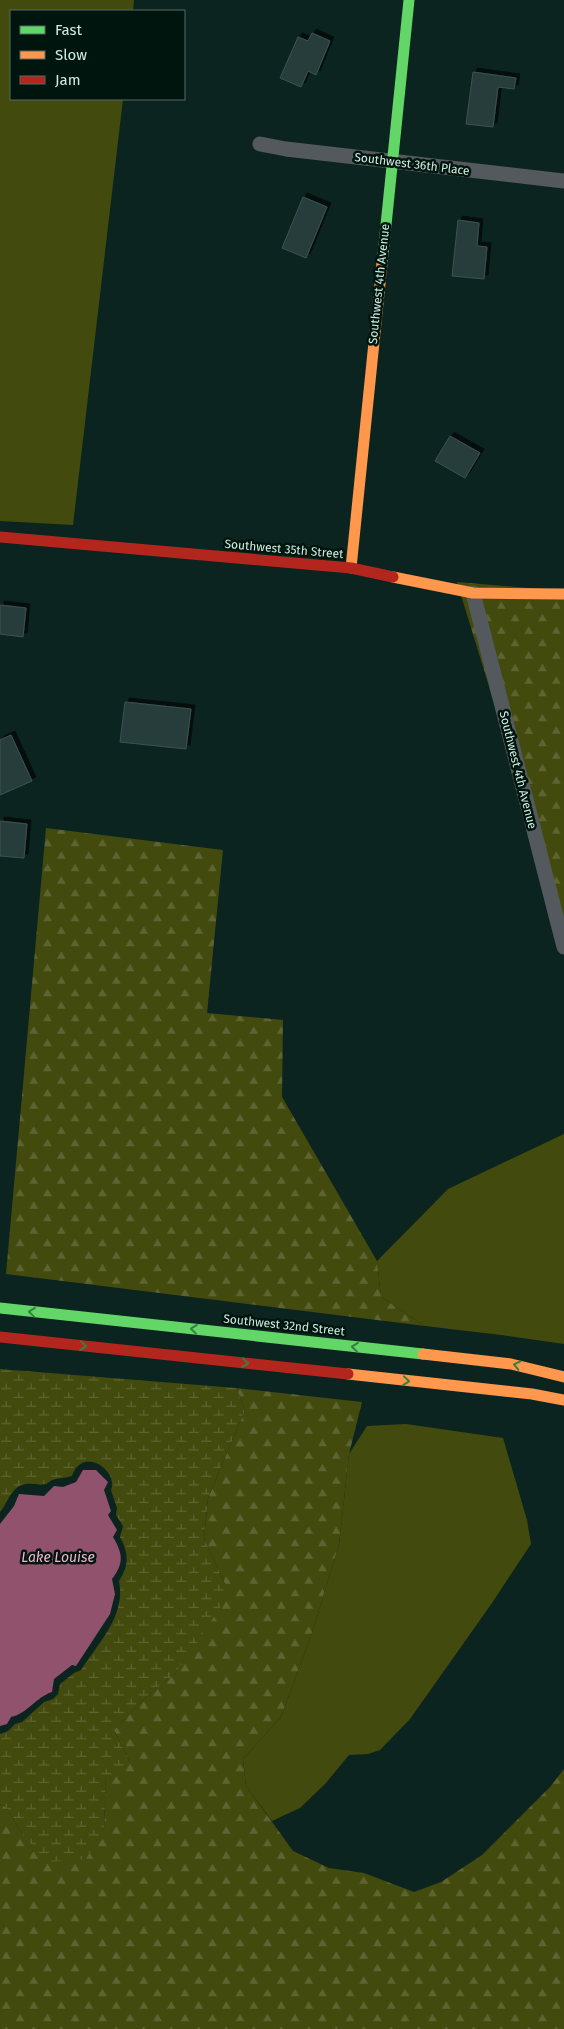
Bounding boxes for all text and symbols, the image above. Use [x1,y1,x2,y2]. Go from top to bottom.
legend [10,10,185,100]
text: Fast [55,21,82,39]
text: Slow [55,46,87,64]
text: Jam [55,71,81,89]
street label: Southwest 36th Place [354,150,470,178]
street label: Southwest 4th Avenue [366,223,392,345]
street label: Southwest 35th Street [224,537,345,561]
street label: Southwest 4th Avenue [497,710,539,830]
one-way arrow [28,1307,36,1318]
street label: Southwest 32nd Street [223,1312,346,1338]
one-way arrow [189,1324,197,1335]
one-way arrow [80,1340,88,1351]
one-way arrow [351,1342,359,1353]
one-way arrow [241,1357,249,1368]
one-way arrow [512,1360,521,1371]
one-way arrow [403,1375,411,1386]
water label: Lake Louise [21,1549,95,1566]

